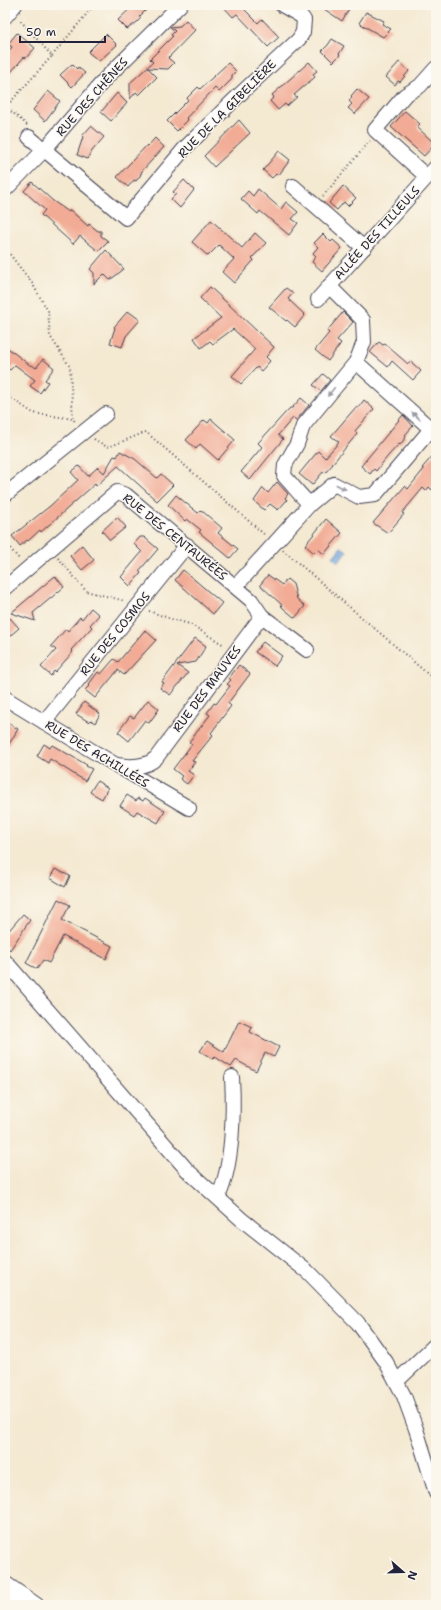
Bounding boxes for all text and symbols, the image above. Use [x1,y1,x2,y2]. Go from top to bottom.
scale bar [20,18,105,44]
text: 50 m [26,24,56,40]
street label: RUE DES CHÊNES [52,54,132,140]
street label: RUE DE LA GIBELIÈRE [174,56,280,162]
street label: ALLÉE DES TILLEULS [331,183,424,283]
one-way arrow [327,386,336,397]
one-way arrow [412,412,421,421]
one-way arrow [335,484,346,491]
street label: RUE DES CENTAURÉES [119,490,231,584]
street label: RUE DES COSMOS [76,589,154,679]
street label: RUE DES MAUVES [169,642,245,735]
street label: RUE DES ACHILLÉES [42,717,152,792]
north arrow [383,1552,423,1592]
text: N [403,1569,420,1582]

